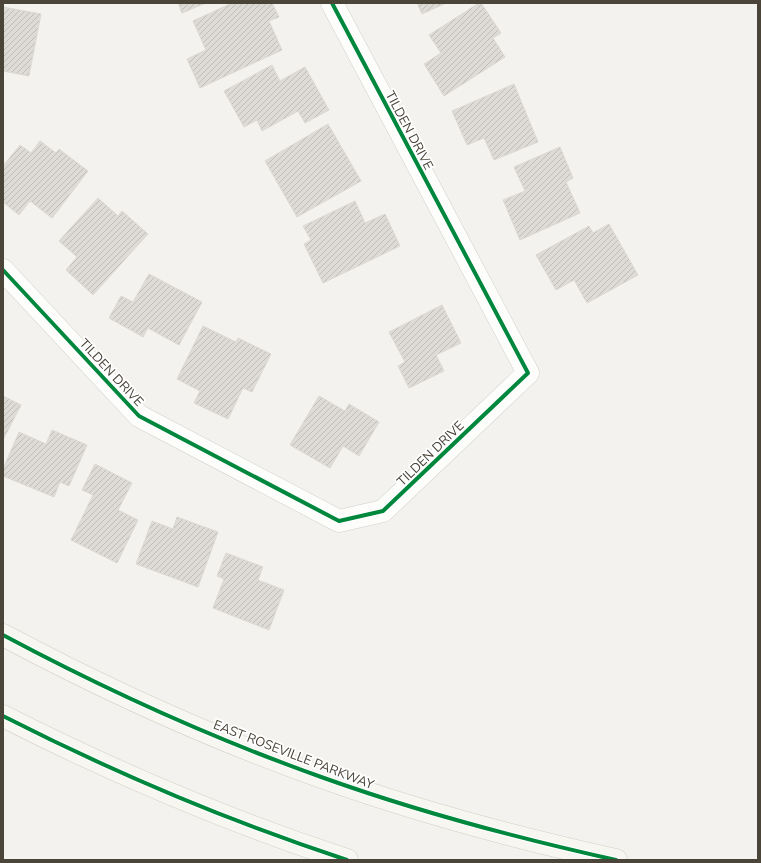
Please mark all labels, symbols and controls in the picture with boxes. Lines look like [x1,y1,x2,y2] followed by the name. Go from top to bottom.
[381,88,437,173] street label: TILDEN DRIVE
[75,335,147,410] street label: TILDEN DRIVE
[393,417,468,490] street label: TILDEN DRIVE
[211,716,377,794] street label: EAST ROSEVILLE PARKWAY

